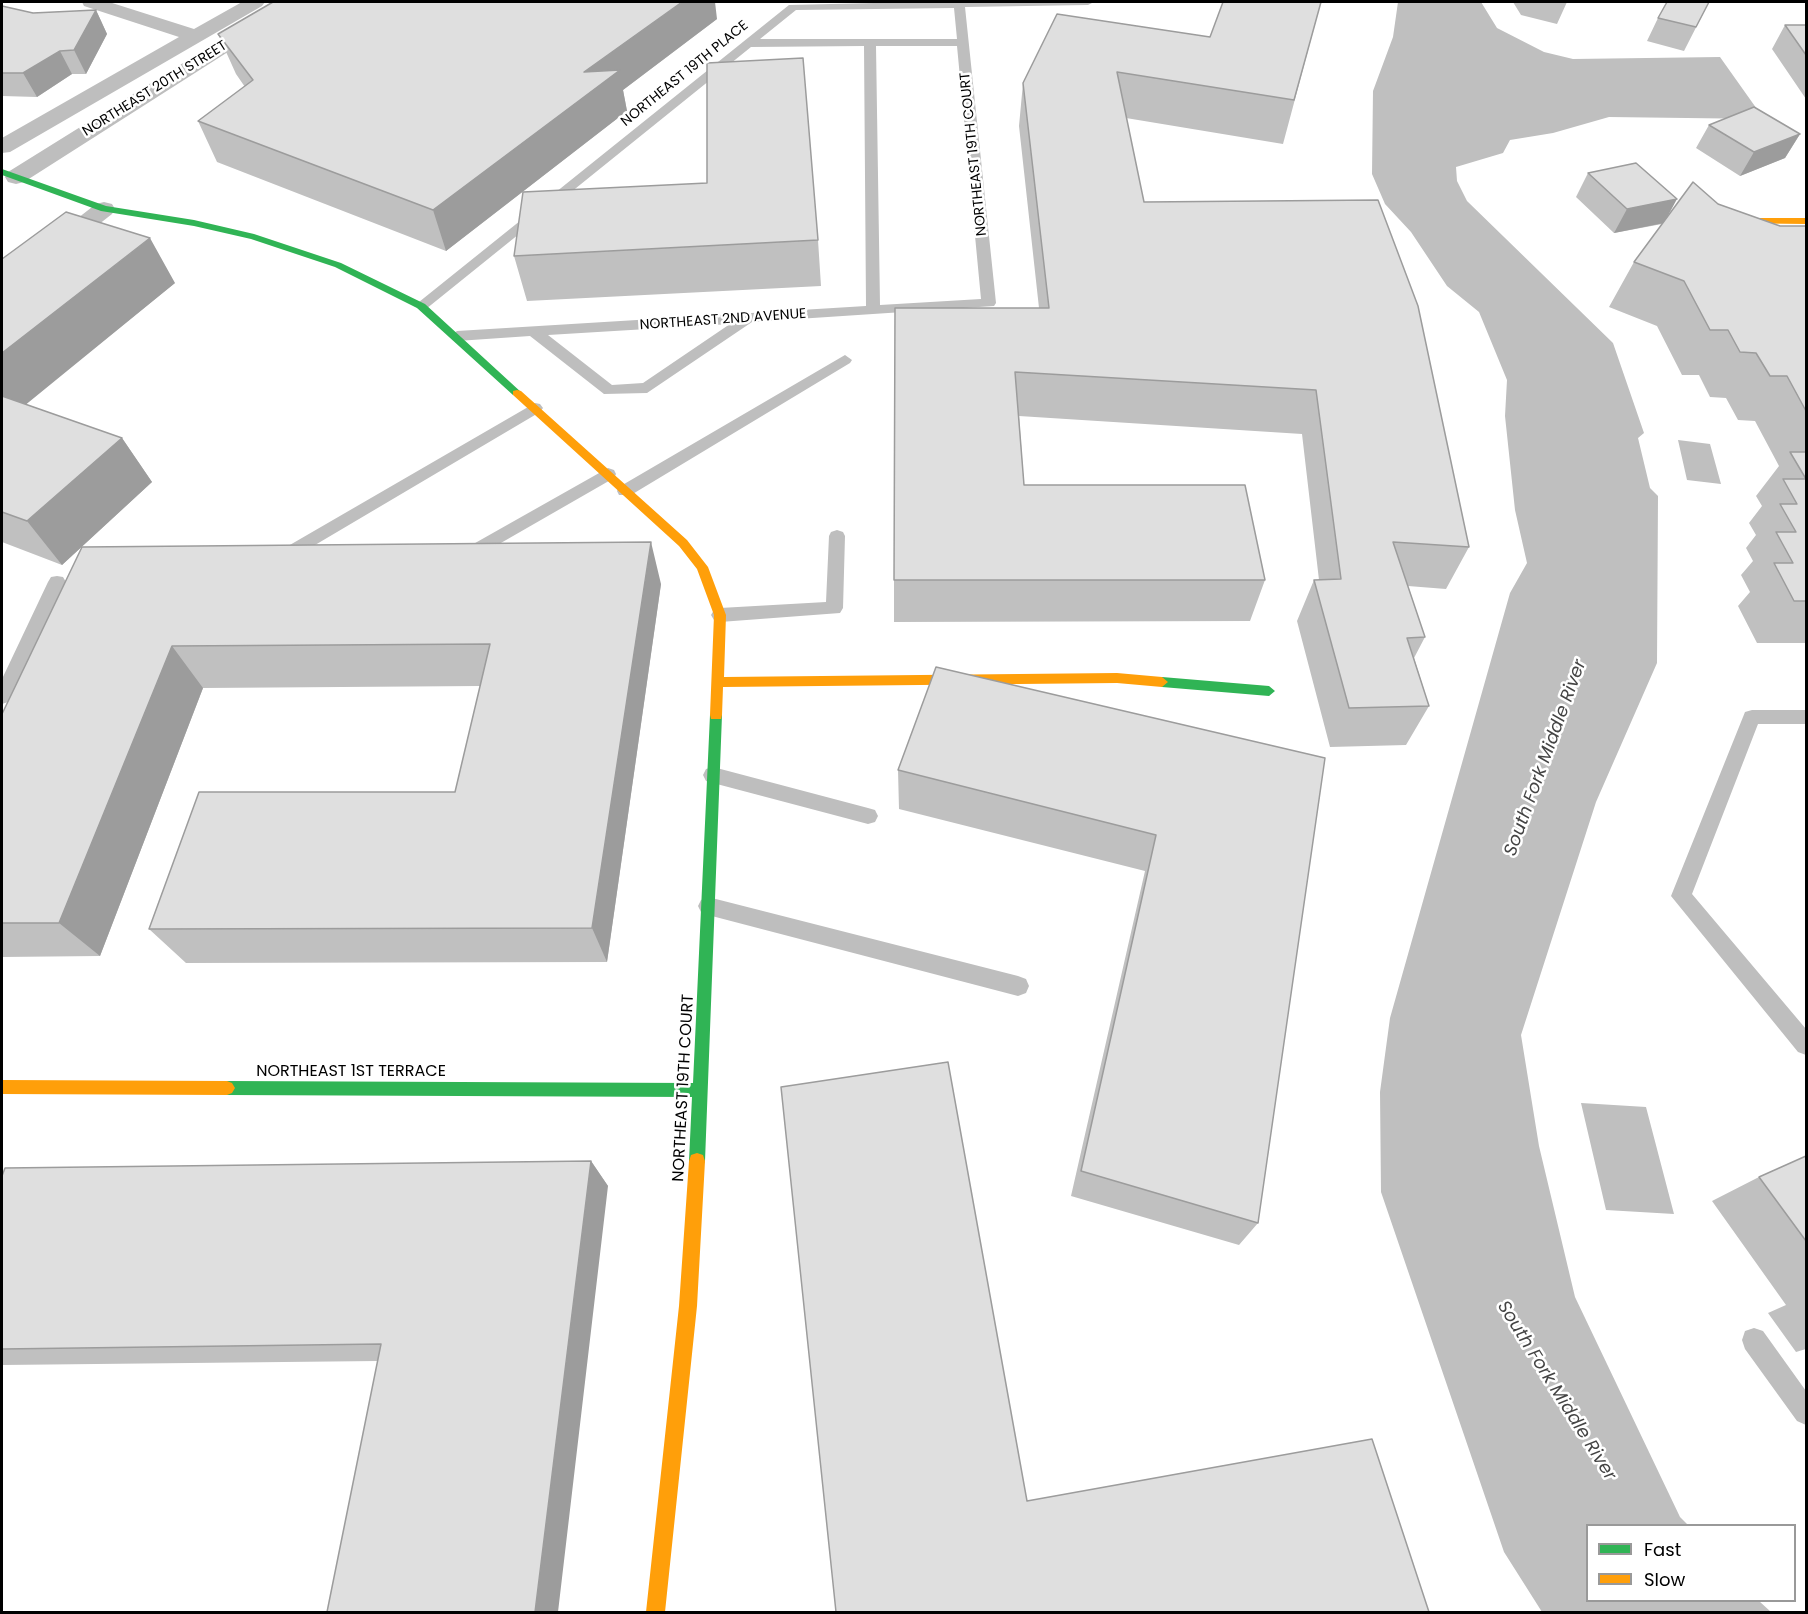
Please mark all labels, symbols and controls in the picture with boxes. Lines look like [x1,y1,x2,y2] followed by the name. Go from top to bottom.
[618,18,752,130] street label: NORTHEAST 19TH PLACE
[80,38,230,140] street label: NORTHEAST 20TH STREET
[957,71,991,237] street label: NORTHEAST 19TH COURT
[639,306,807,334] street label: NORTHEAST 2ND AVENUE
[1500,657,1592,859] water label: South Fork Middle River
[669,994,699,1182] street label: NORTHEAST 19TH COURT
[256,1062,446,1082] street label: NORTHEAST 1ST TERRACE
[1492,1297,1620,1485] water label: South Fork Middle River
[1586,1524,1796,1602] legend
[1644,1537,1681,1562] text: Fast
[1644,1567,1685,1592] text: Slow

